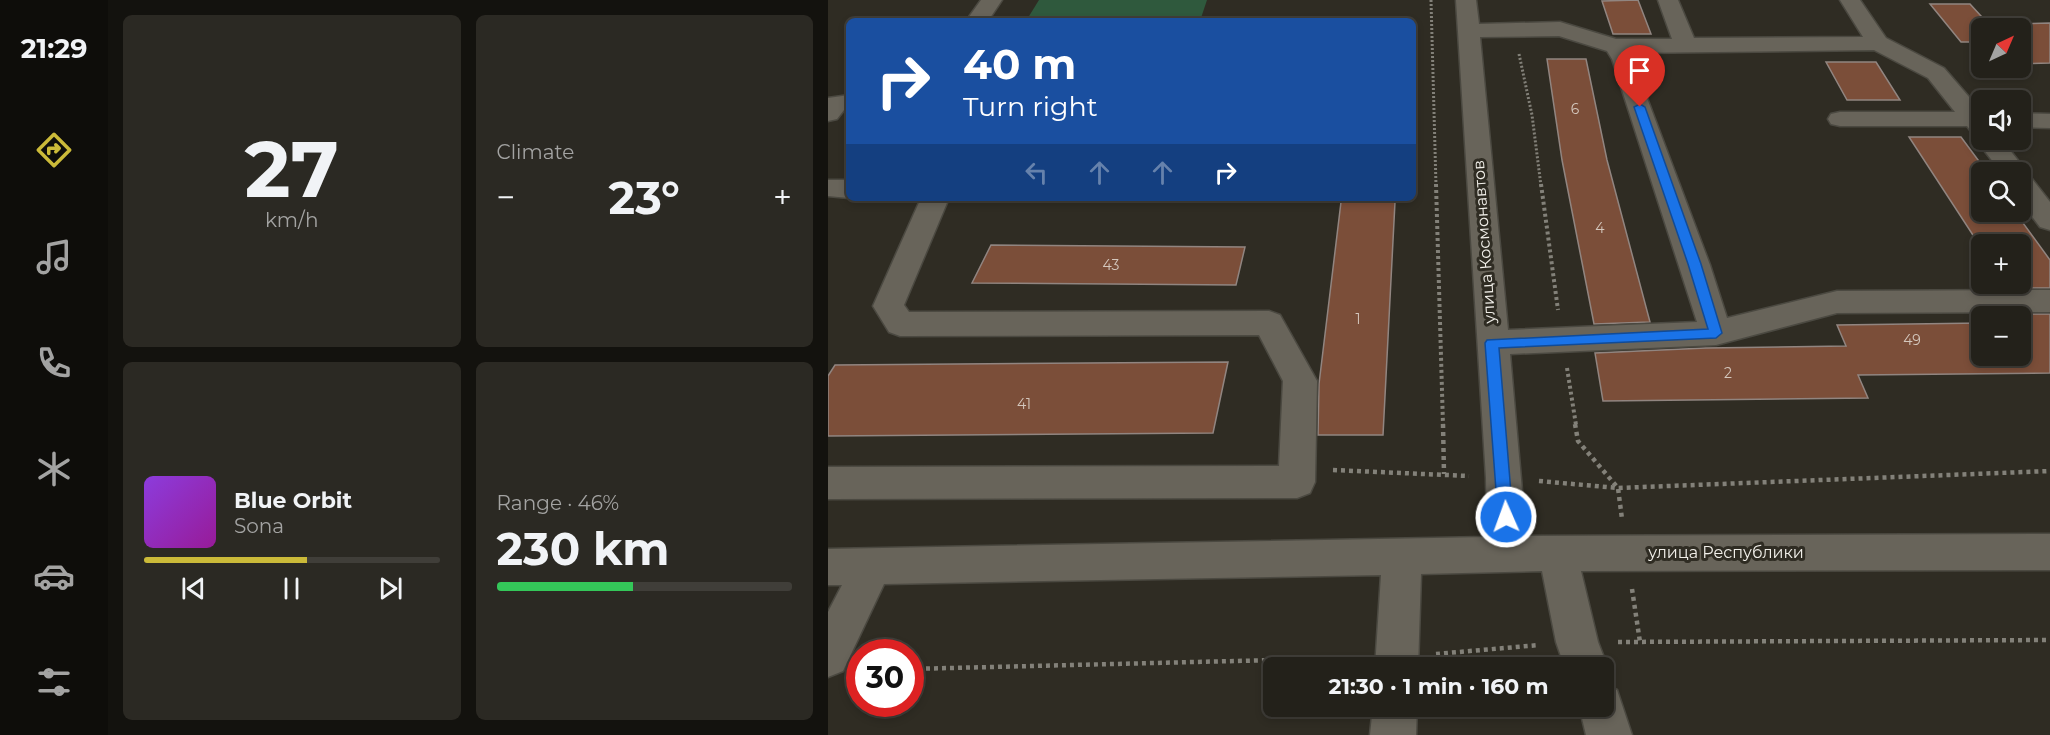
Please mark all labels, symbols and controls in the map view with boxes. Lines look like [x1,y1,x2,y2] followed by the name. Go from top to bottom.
[1971,18,2031,78] north arrow
[1971,18,2031,366] map controls
[21,32,87,65] text: 21:29
[963,38,1076,90] text: 40 m
[864,42,942,120] icon: right
[1614,45,1665,107] pin
[1623,54,1656,87] icon: arrive
[963,90,1098,123] text: Turn right
[1971,90,2031,150] button: sound
[1571,100,1580,118] house number: 6
[245,121,339,217] text: 27
[33,129,75,171] icon: directions
[497,140,574,164] text: Climate
[1020,156,1053,189] icon: left
[1083,156,1116,189] icon: ahead
[1146,156,1179,189] icon: ahead
[1209,156,1242,189] icon: right
[1469,160,1499,325] street label: улица Космонавтов
[1971,162,2031,222] button: search
[609,170,680,225] text: 23°
[497,177,515,217] text: −
[773,177,792,217] text: +
[265,208,318,232] text: km/h
[1595,219,1605,237] house number: 4
[1971,234,2031,294] button: +
[33,236,75,278] icon: music
[1103,256,1120,274] house number: 43
[1971,306,2031,366] button: −
[1355,310,1361,328] house number: 1
[1903,331,1921,349] house number: 49
[33,342,75,384] icon: phone
[1724,364,1732,382] house number: 2
[1017,395,1031,413] house number: 41
[33,448,75,490] icon: climate
[1474,485,1538,549] position arrow
[234,487,352,514] text: Blue Orbit
[497,491,619,515] text: Range · 46%
[234,514,284,538] text: Sona
[497,521,670,576] text: 230 km
[1647,543,1804,562] street label: улица Республики
[33,555,75,597] icon: car
[177,572,210,605] icon: previous
[275,572,308,605] icon: pause
[374,572,407,605] icon: next
[846,639,924,717] speed limit sign: 30
[33,661,75,703] icon: filters
[1328,673,1549,700] text: 21:30 · 1 min · 160 m

